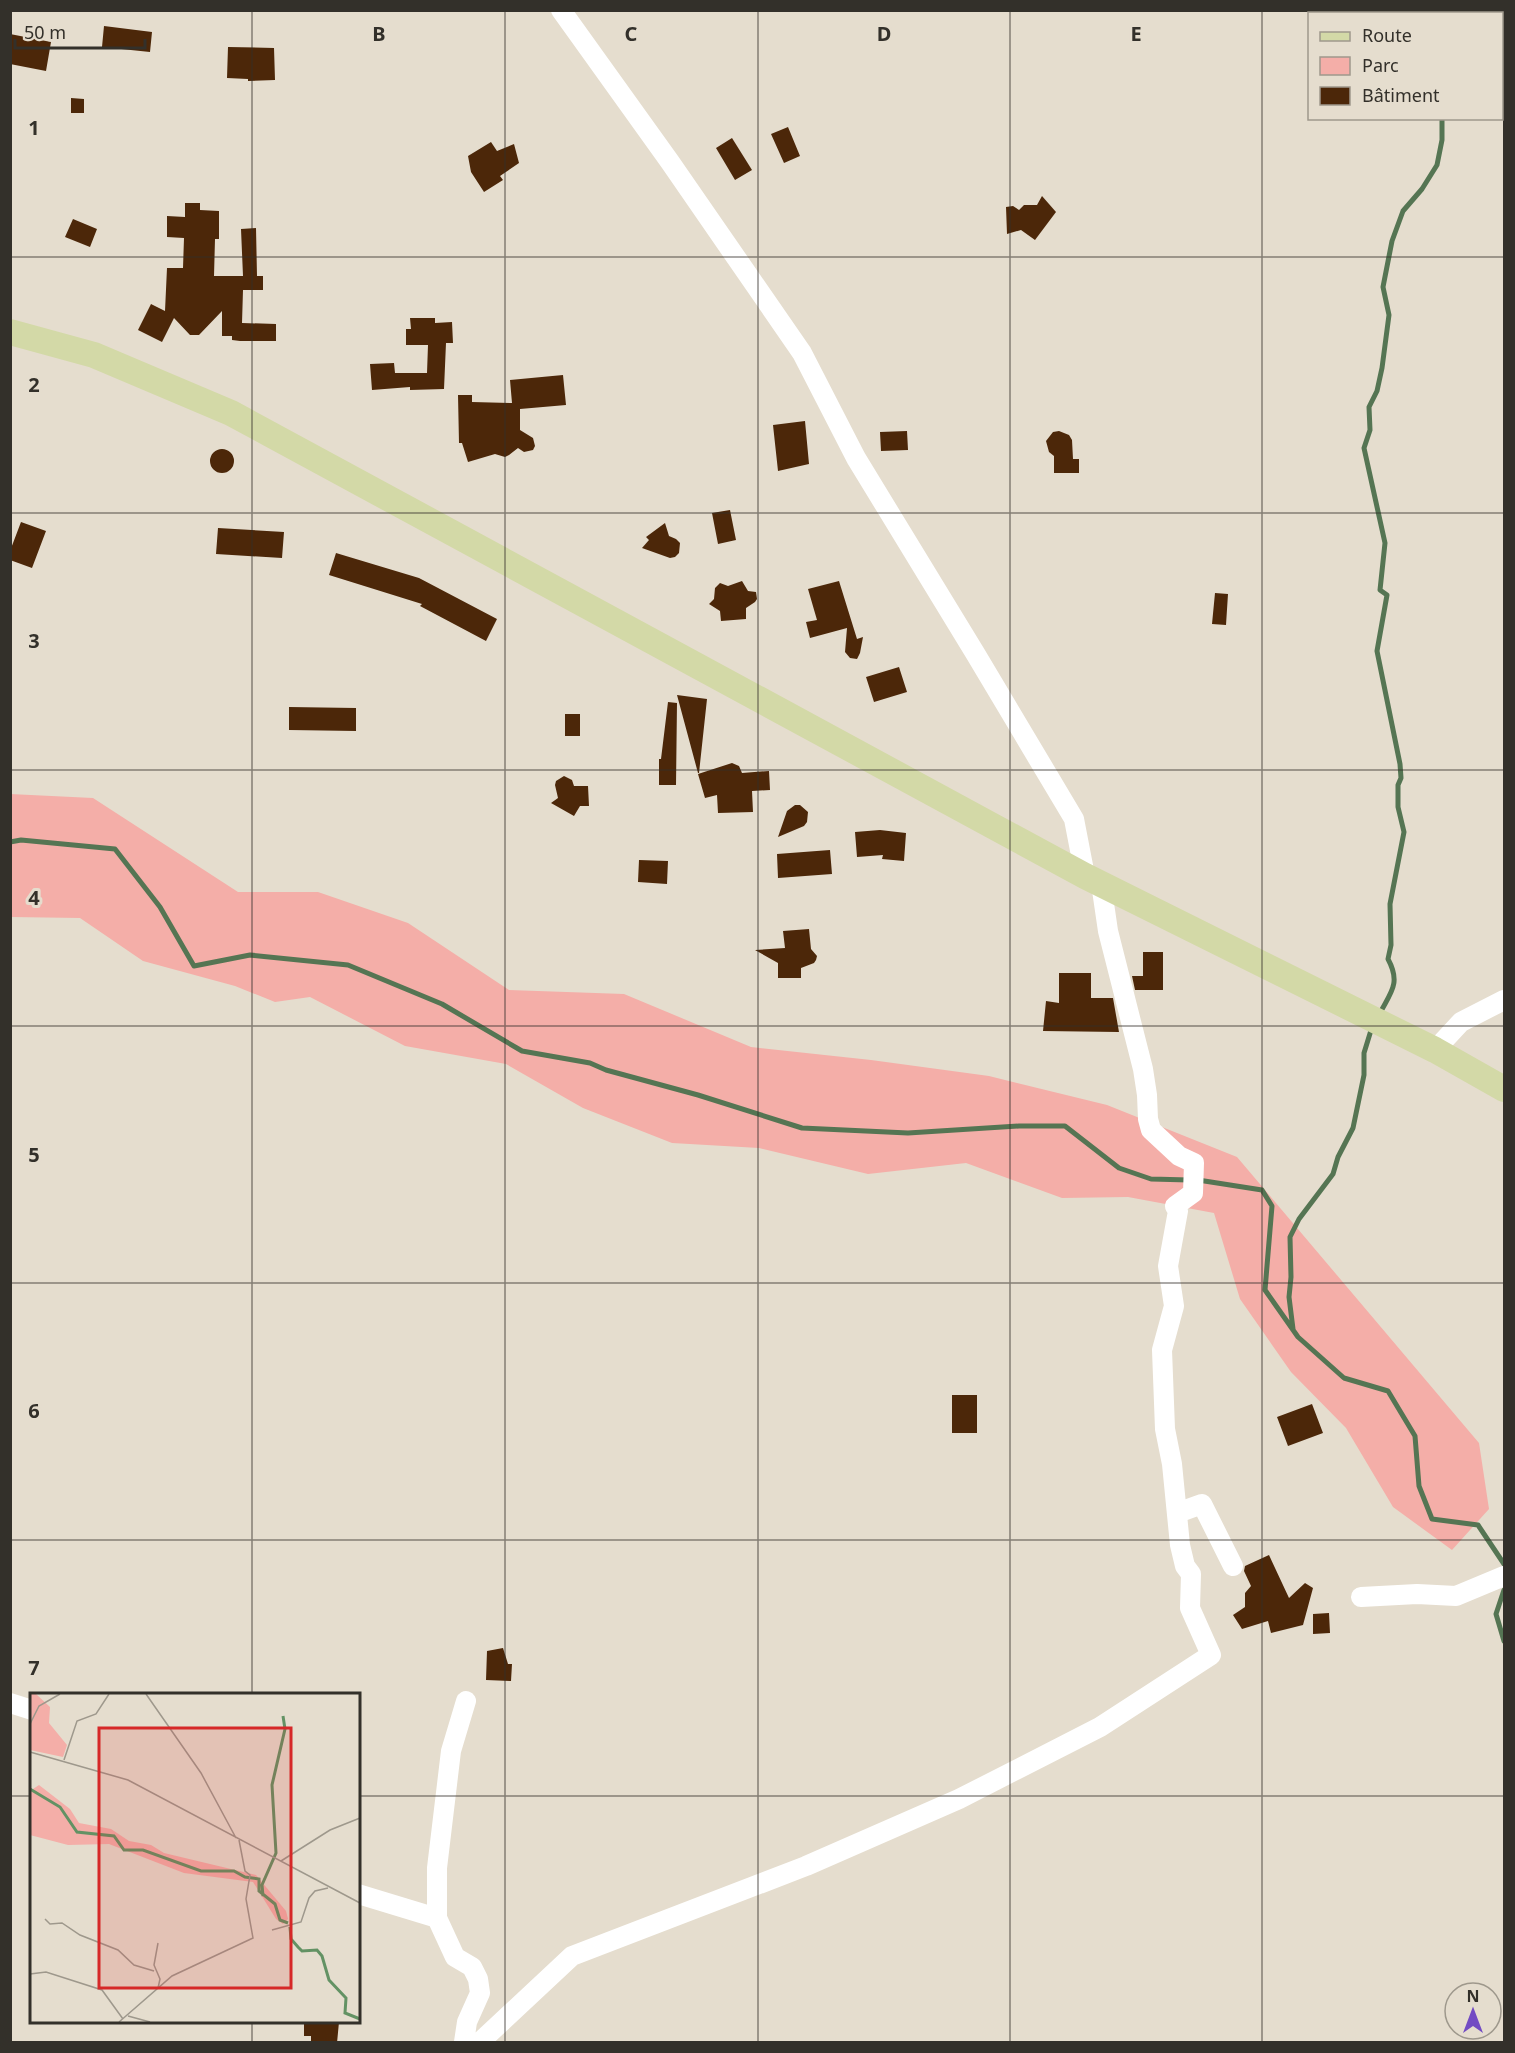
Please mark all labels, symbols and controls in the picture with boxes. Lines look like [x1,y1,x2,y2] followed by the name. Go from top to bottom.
[15,12,146,50] scale bar
[1308,12,1503,120] legend
[24,20,66,44] text: 50 m
[372,20,386,47] text: B
[625,20,638,47] text: C
[877,20,891,47] text: D
[1130,20,1142,47] text: E
[1362,23,1412,47] text: Route
[1362,53,1399,77] text: Parc
[1362,83,1440,107] text: Bâtiment
[28,114,40,141] text: 1
[28,371,40,398] text: 2
[28,627,40,654] text: 3
[28,884,40,911] text: 4
[28,1141,40,1168] text: 5
[28,1397,40,1424] text: 6
[28,1654,40,1681] text: 7
[30,1693,360,2023] inset map
[1443,1981,1503,2041] north arrow
[1466,1985,1480,2007] text: N

